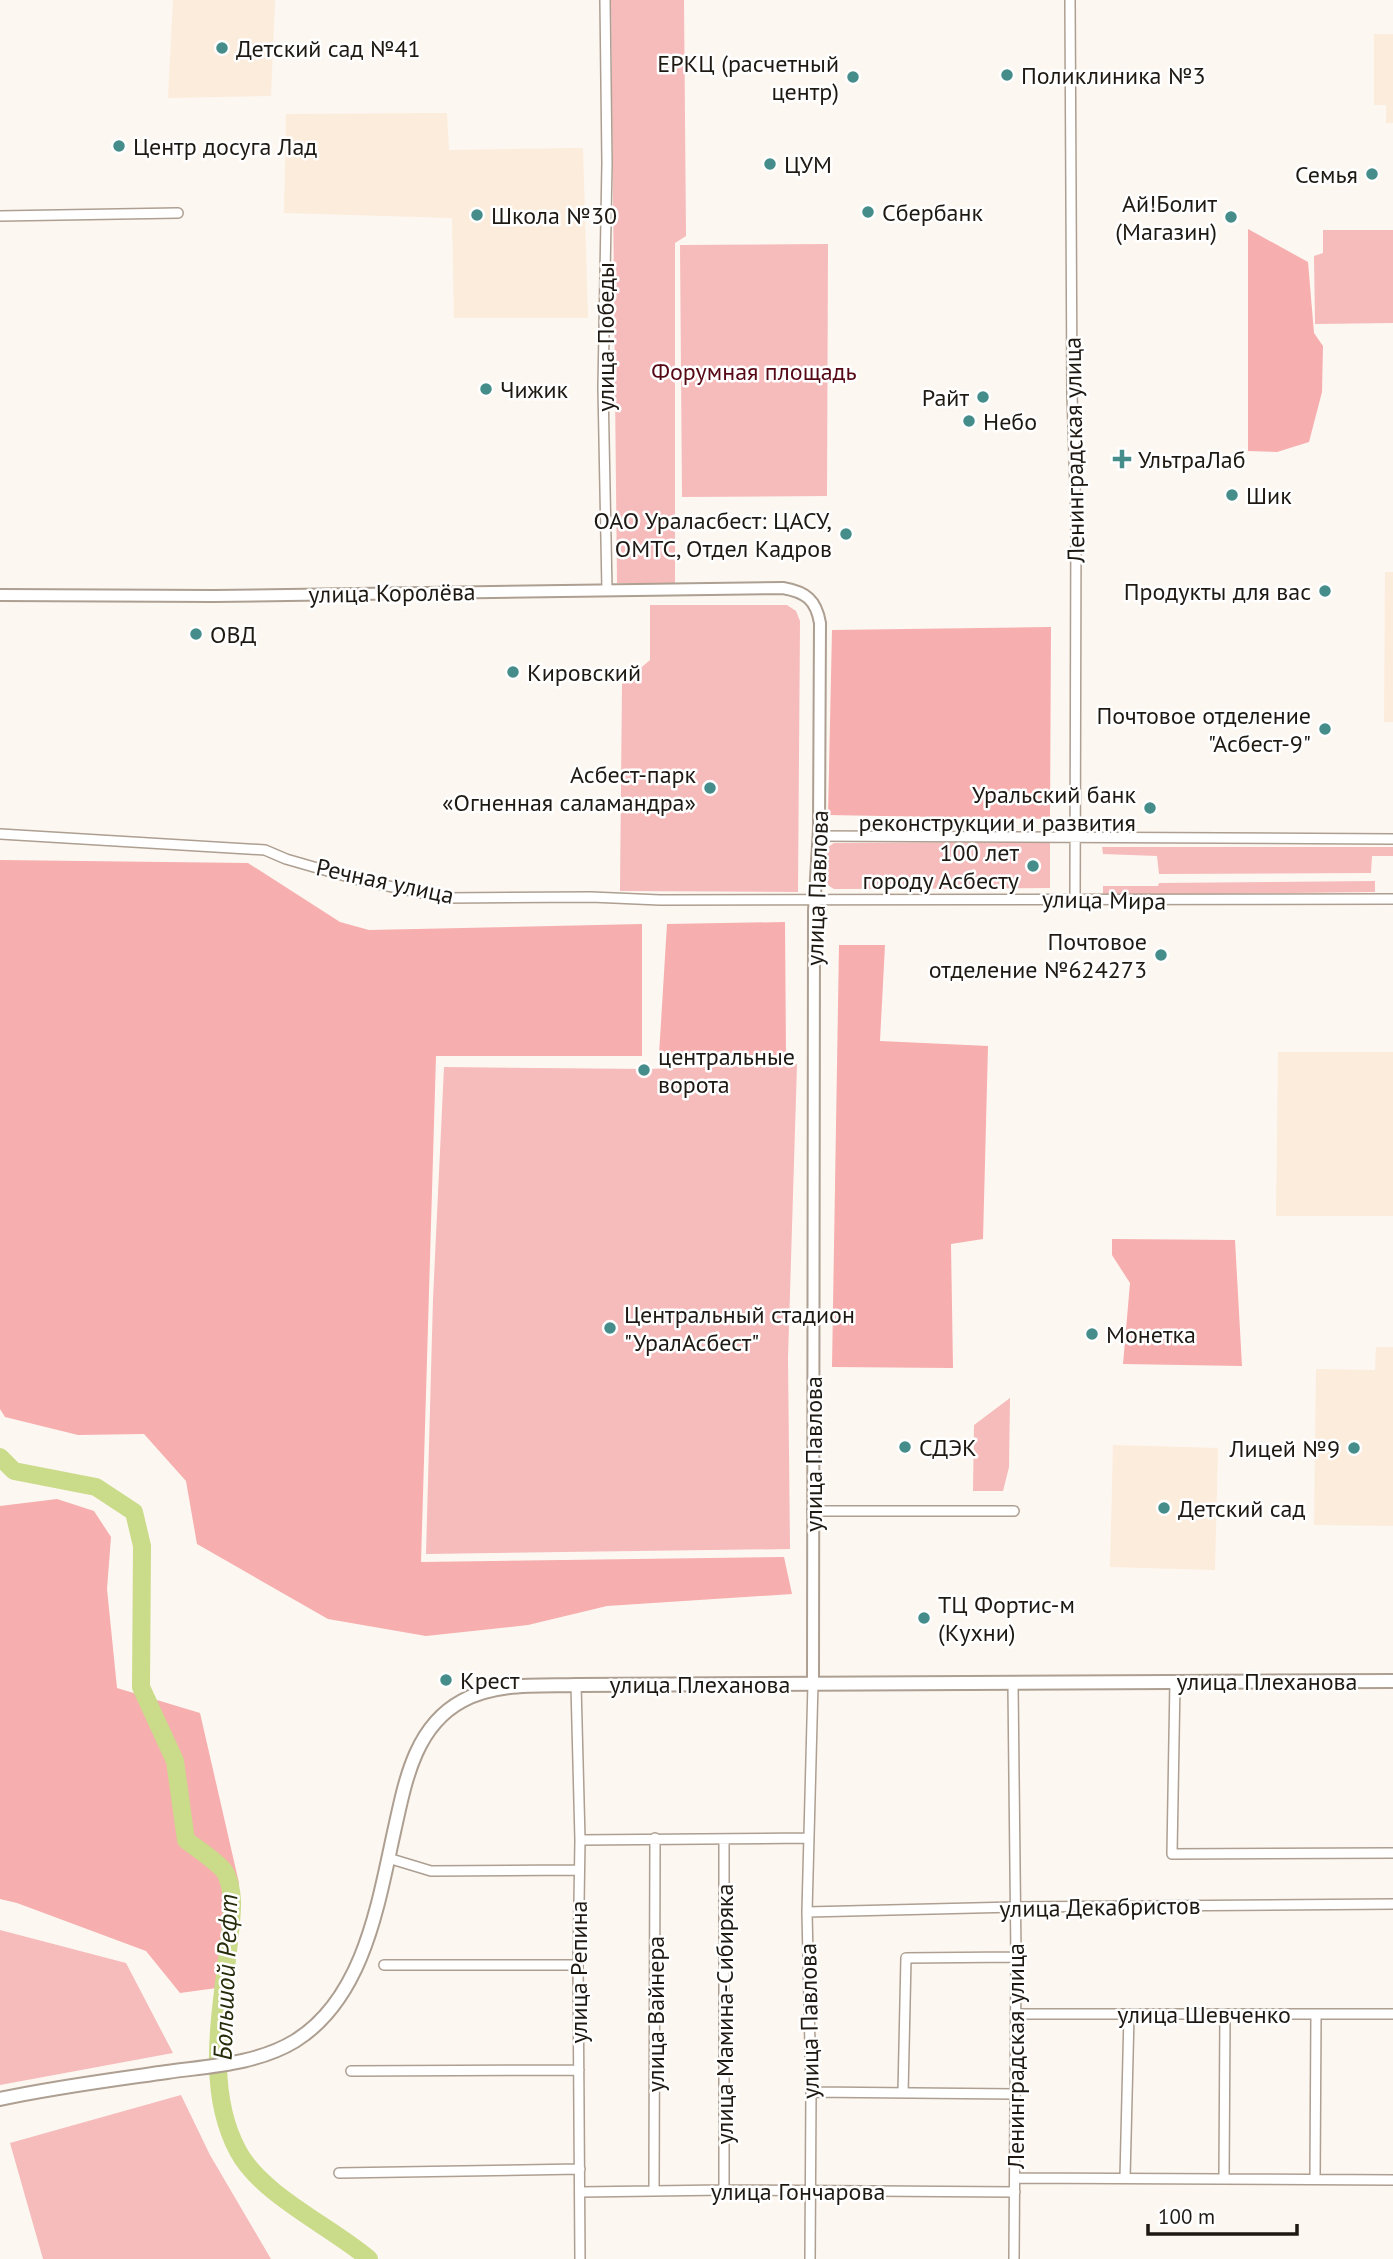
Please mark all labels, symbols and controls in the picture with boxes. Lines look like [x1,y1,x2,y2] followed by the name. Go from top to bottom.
[236,33,421,64] place label: Детский сад №41
[214,40,230,56] marker: Детский сад №41
[657,48,839,107] place label: ЕРКЦ (расчетный центр)
[1021,60,1206,91] place label: Поликлиника №3
[999,67,1015,83] marker: Поликлиника №3
[845,69,861,85] marker: ЕРКЦ (расчетный центр)
[133,131,317,162] place label: Центр досуга Лад
[111,138,127,154] marker: Центр досуга Лад
[784,149,832,180] place label: ЦУМ
[762,156,778,172] marker: ЦУМ
[1295,159,1358,190] place label: Семья
[1364,166,1380,182] marker: Семья
[1115,188,1217,247] place label: Ай!Болит (Магазин)
[882,197,983,228] place label: Сбербанк
[491,200,617,231] place label: Школа №30
[860,204,876,220] marker: Сбербанк
[469,207,485,223] marker: Школа №30
[1223,209,1239,225] marker: Ай!Болит (Магазин)
[590,262,621,412] street label: улица Победы
[1057,337,1091,564] street label: Ленинградская улица
[651,356,857,387] park label: Форумная площадь
[500,374,569,405] place label: Чижик
[478,381,494,397] marker: Чижик
[922,382,969,413] place label: Райт
[975,389,991,405] marker: Райт
[983,406,1037,437] place label: Небо
[961,413,977,429] marker: Небо
[1138,444,1246,475] place label: УльтраЛаб
[1112,449,1132,469] marker: УльтраЛаб
[1246,480,1292,511] place label: Шик
[1224,487,1240,503] marker: Шик
[593,505,832,564] place label: ОАО Ураласбест: ЦАСУ, ОМТС, Отдел Кадров
[838,526,854,542] marker: ОАО Ураласбест: ЦАСУ, ОМТС, Отдел Кадров
[308,576,476,610] street label: улица Королёва
[1124,576,1311,607] place label: Продукты для вас
[1317,583,1333,599] marker: Продукты для вас
[210,619,257,650] place label: ОВД
[188,626,204,642] marker: ОВД
[527,657,641,688] place label: Кировский
[505,664,521,680] marker: Кировский
[1096,700,1311,759] place label: Почтовое отделение "Асбест-9"
[1317,721,1333,737] marker: Почтовое отделение "Асбест-9"
[442,759,697,818] place label: Асбест-парк «Огненная саламандра»
[859,779,1137,838] place label: Уральский банк реконструкции и развития
[702,780,718,796] marker: Асбест-парк «Огненная саламандра»
[1142,800,1158,816] marker: Уральский банк реконструкции и развития
[799,810,835,966] street label: улица Павлова
[862,837,1019,896] place label: 100 лет городу Асбесту
[313,851,457,911] street label: Речная улица
[1025,858,1041,874] marker: 100 лет городу Асбесту
[1042,883,1166,917] street label: улица Мира
[929,926,1147,985] place label: Почтовое отделение №624273
[1153,947,1169,963] marker: Почтовое отделение №624273
[658,1041,795,1100] place label: центральные ворота
[636,1062,652,1078] marker: центральные ворота
[624,1299,855,1358] place label: Центральный стадион "УралАсбест"
[1106,1319,1196,1350] place label: Монетка
[602,1320,618,1336] marker: Центральный стадион "УралАсбест"
[1084,1326,1100,1342] marker: Монетка
[798,1376,829,1532] street label: улица Павлова
[919,1432,977,1463] place label: СДЭК
[1228,1433,1340,1464] place label: Лицей №9
[897,1439,913,1455] marker: СДЭК
[1346,1440,1362,1456] marker: Лицей №9
[1178,1493,1306,1524] place label: Детский сад
[1156,1500,1172,1516] marker: Детский сад
[938,1589,1075,1648] place label: ТЦ Фортис-м (Кухни)
[916,1610,932,1626] marker: ТЦ Фортис-м (Кухни)
[460,1665,520,1696] place label: Крест
[1176,1666,1358,1697] street label: улица Плеханова
[609,1669,791,1700] street label: улица Плеханова
[438,1672,454,1688] marker: Крест
[709,1884,740,2145] street label: улица Мамина-Сибиряка
[999,1890,1201,1924] street label: улица Декабристов
[206,1893,244,2061] water label: Большой Рефт
[563,1900,594,2044] street label: улица Репина
[640,1936,671,2092] street label: улица Вайнера
[792,1943,826,2099] street label: улица Павлова
[1000,1943,1031,2170] street label: Ленинградская улица
[1117,1999,1291,2030] street label: улица Шевченко
[711,2176,885,2207] street label: улица Гончарова
[1148,2192,1297,2236] scale bar
[1158,2203,1215,2230] text: 100 m

